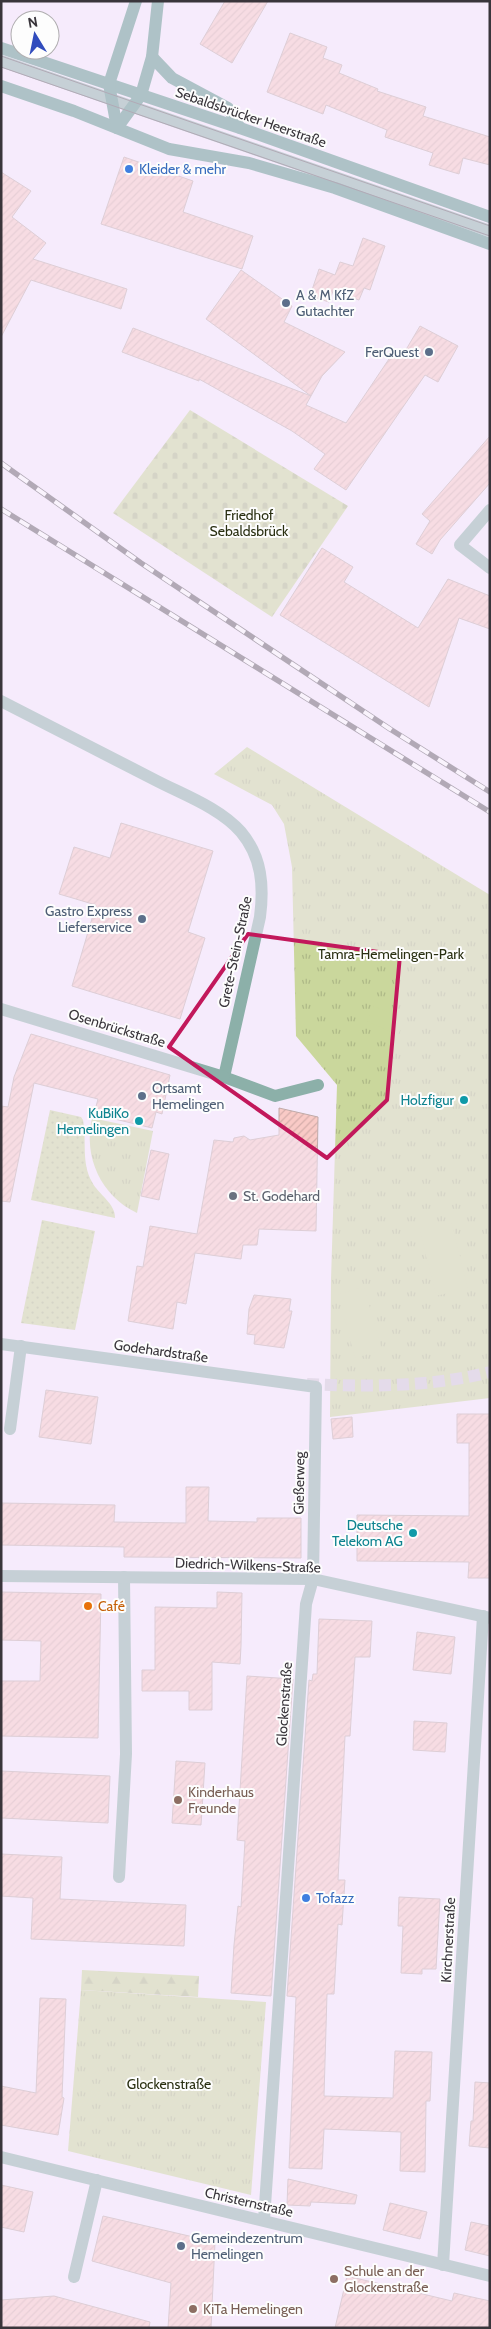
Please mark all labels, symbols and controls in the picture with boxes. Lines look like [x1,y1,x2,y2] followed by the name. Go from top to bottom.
[10,10,60,60] north arrow
[26,12,39,32] text: N
[173,83,329,151] street label: Sebaldsbrücker Heerstraße
[139,160,227,178] place label: Kleider & mehr
[123,163,135,175] marker: Kleider & mehr
[296,286,355,320] place label: A & M KfZ Gutachter
[280,297,292,309] marker: A & M KfZ Gutachter
[365,343,419,361] place label: FerQuest
[423,346,435,358] marker: FerQuest
[210,506,289,540] park label: Friedhof Sebaldsbrück
[214,895,256,1009] street label: Grete-Stein-Straße
[45,902,132,936] place label: Gastro Express Lieferservice
[136,913,148,925] marker: Gastro Express Lieferservice
[318,945,465,963] park label: Tamra-Hemelingen-Park
[66,1005,168,1051] street label: Osenbrückstraße
[152,1079,225,1113] place label: Ortsamt Hemelingen
[136,1090,148,1102] marker: Ortsamt Hemelingen
[400,1091,455,1109] place label: Holzfigur
[458,1094,470,1106] marker: Holzfigur
[57,1104,129,1138] place label: KuBiKo Hemelingen
[133,1115,145,1127] marker: KuBiKo Hemelingen
[243,1187,320,1205] place label: St. Godehard
[227,1190,239,1202] marker: St. Godehard
[113,1335,209,1367] street label: Godehardstraße
[289,1450,309,1515] street label: Gießerweg
[332,1516,403,1550] place label: Deutsche Telekom AG
[407,1527,419,1539] marker: Deutsche Telekom AG
[175,1553,321,1577] street label: Diedrich-Wilkens-Straße
[98,1597,125,1615] place label: Café
[82,1600,94,1612] marker: Café
[272,1661,296,1747] street label: Glockenstraße
[188,1783,254,1817] place label: Kinderhaus Freunde
[172,1794,184,1806] marker: Kinderhaus Freunde
[316,1889,355,1907] place label: Tofazz
[300,1892,312,1904] marker: Tofazz
[437,1897,459,1983] street label: Kirchnerstraße
[127,2075,211,2093] park label: Glockenstraße
[203,2183,295,2221] street label: Christernstraße
[191,2229,303,2263] place label: Gemeindezentrum Hemelingen
[175,2240,187,2252] marker: Gemeindezentrum Hemelingen
[344,2262,428,2296] place label: Schule an der Glockenstraße
[328,2273,340,2285] marker: Schule an der Glockenstraße
[203,2300,303,2318] place label: KiTa Hemelingen
[187,2303,199,2315] marker: KiTa Hemelingen

